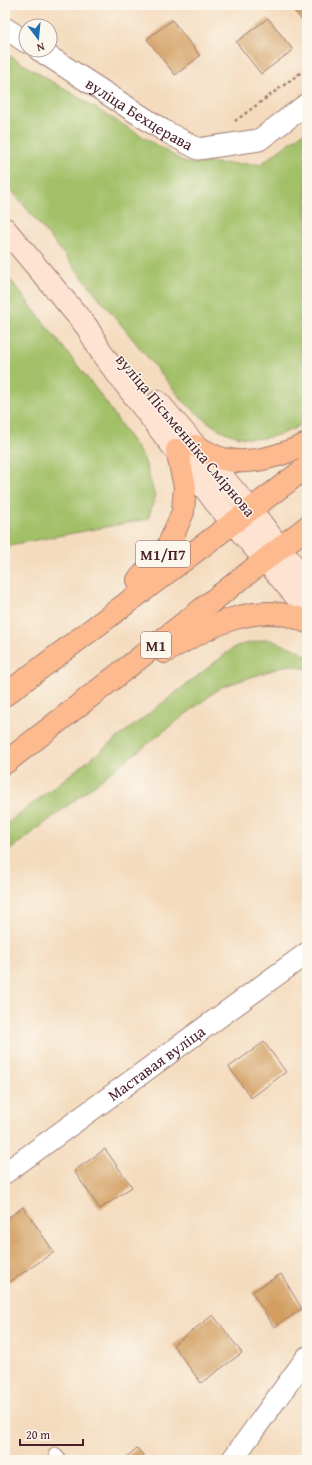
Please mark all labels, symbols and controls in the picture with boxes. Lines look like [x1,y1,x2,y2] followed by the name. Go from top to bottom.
[18,18,58,58] north arrow
[34,39,46,56] text: N
[81,71,198,156] street label: вуліца Бехцерава
[110,348,262,522] street label: вуліца Пісьменніка Смірнова
[136,541,190,567] road number: М1/П7
[141,632,171,658] road number: М1
[102,1019,210,1107] street label: Маставая вуліца
[20,1421,83,1447] scale bar
[26,1426,50,1443] text: 20 m

